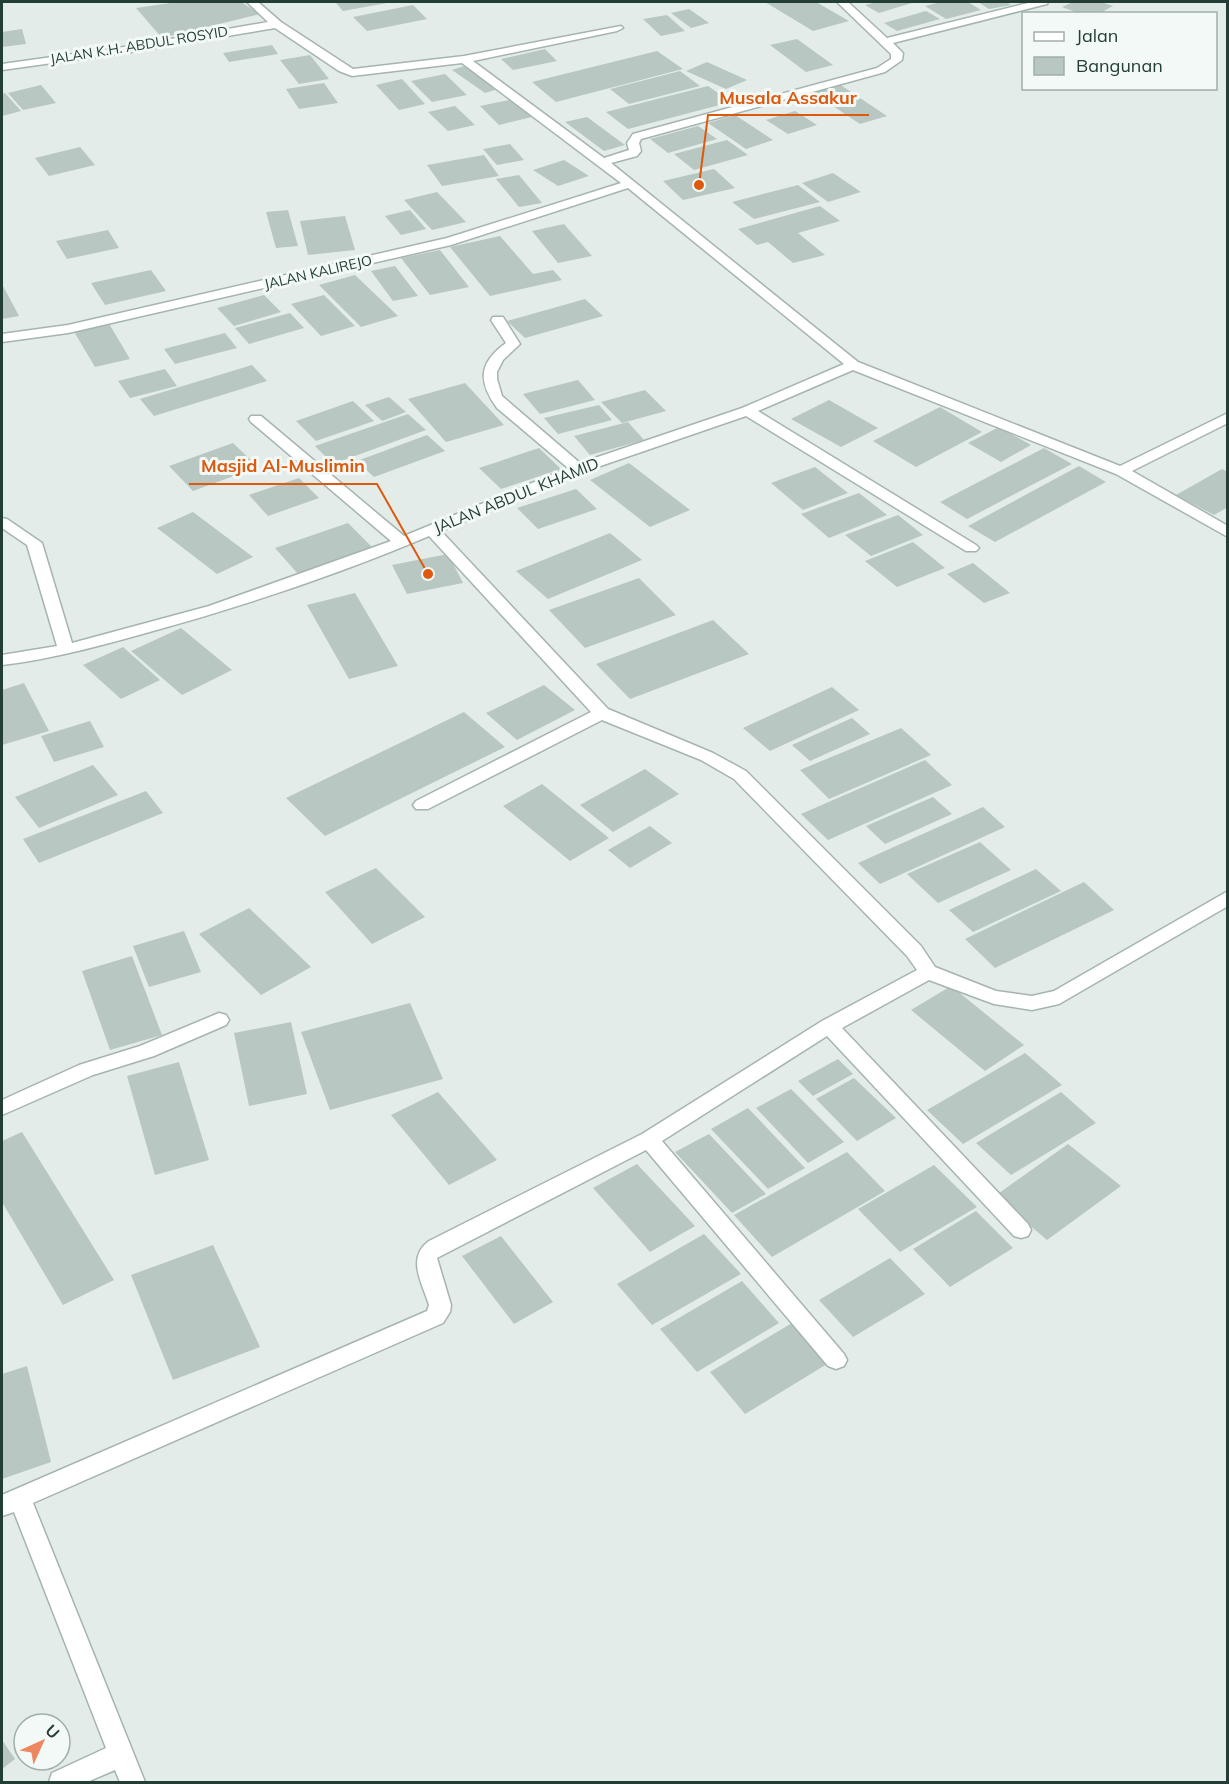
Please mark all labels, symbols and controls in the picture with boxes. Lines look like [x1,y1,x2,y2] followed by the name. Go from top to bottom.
[1022,12,1217,90] legend
[49,22,229,68] street label: JALAN K.H. ABDUL ROSYID
[1076,24,1118,47] text: Jalan
[1076,54,1163,77] text: Bangunan
[708,79,869,115] callout: Musala Assakur
[719,86,858,109] text: Musala Assakur
[262,251,374,293] street label: JALAN KALIREJO
[189,448,377,484] callout: Masjid Al-Muslimin
[430,453,602,537] street label: JALAN ABDUL KHAMID
[201,454,365,477] text: Masjid Al-Muslimin
[12,1712,72,1772] north arrow
[41,1720,64,1743] text: U

